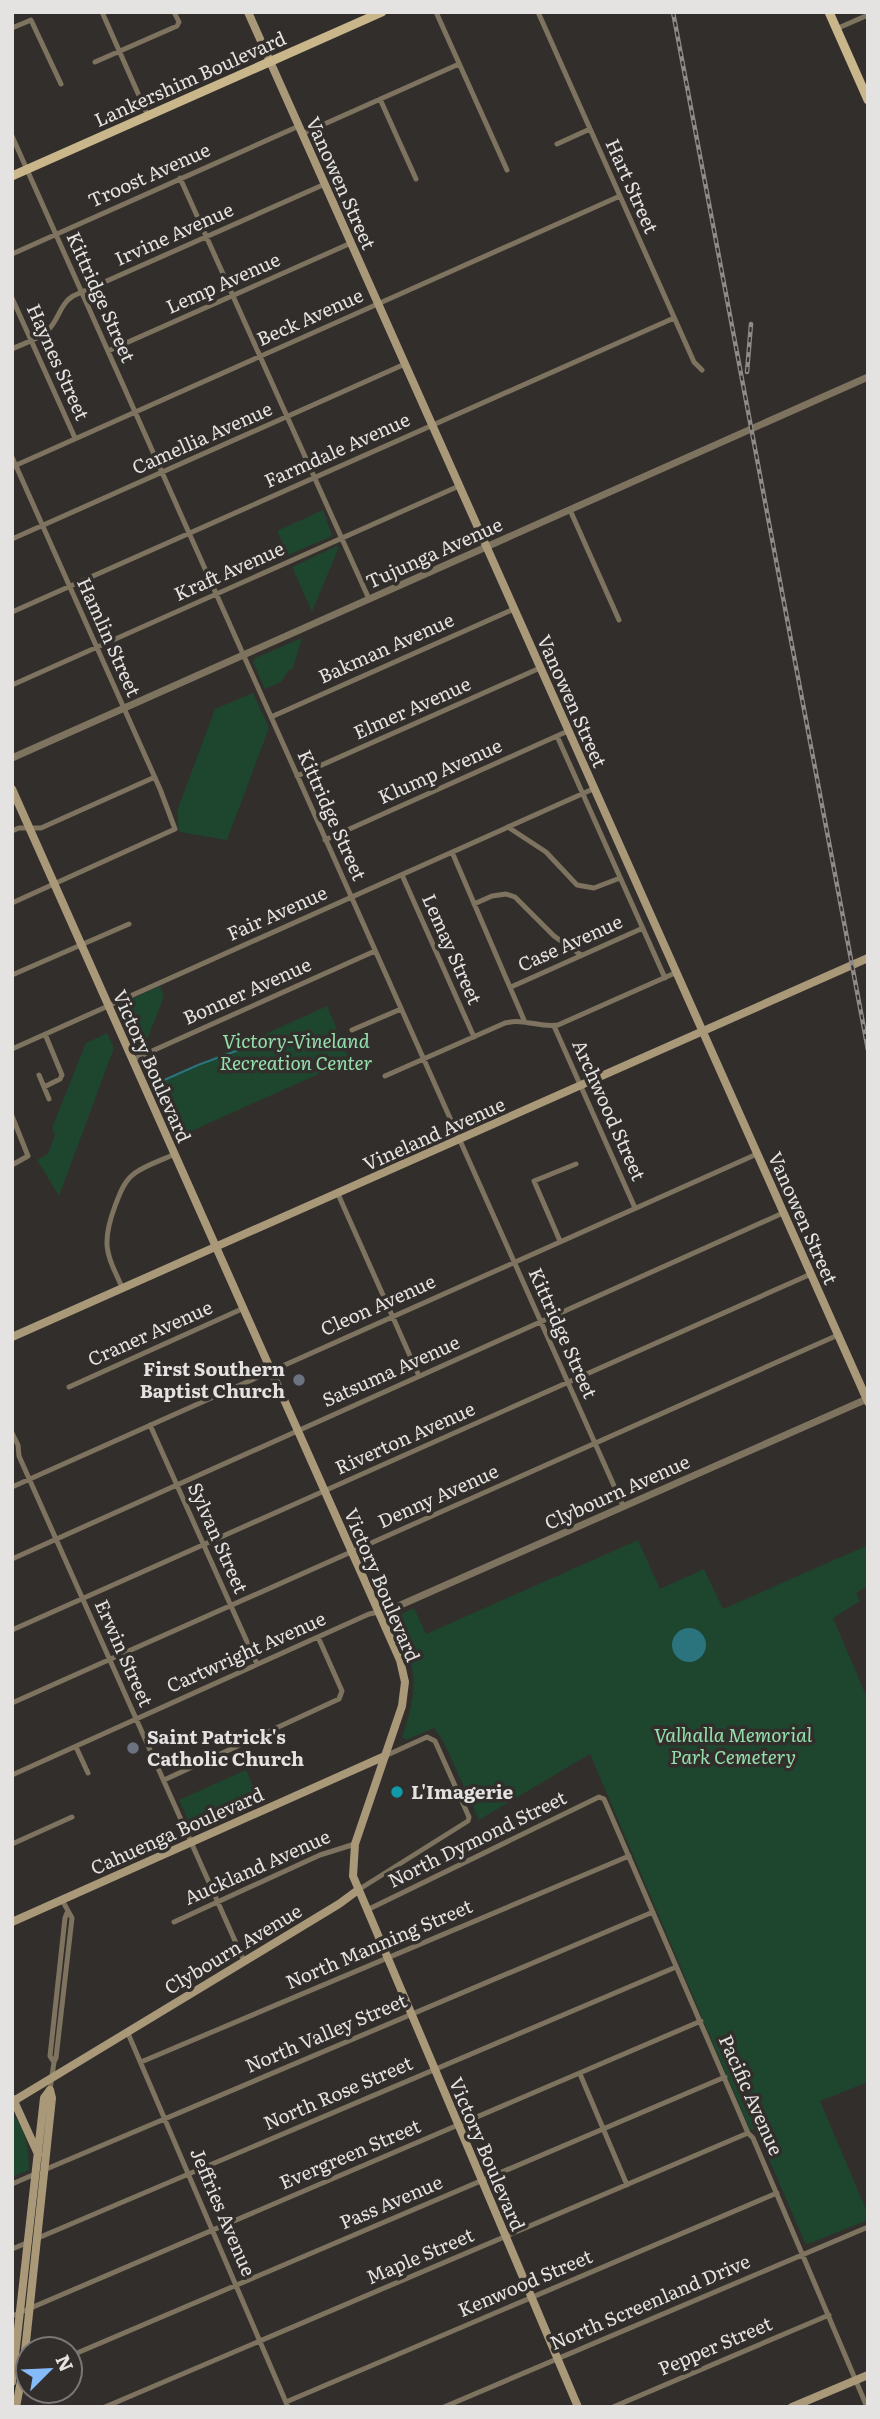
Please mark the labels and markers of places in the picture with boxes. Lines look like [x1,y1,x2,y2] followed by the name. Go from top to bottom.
[140,1354,285,1404] place label: First Southern Baptist Church
[291,1372,307,1388] marker: First Southern Baptist Church
[147,1722,304,1772] place label: Saint Patrick's Catholic Church
[125,1740,141,1756] marker: Saint Patrick's Catholic Church
[411,1777,514,1805] place label: L'Imagerie
[389,1784,405,1800] marker: L'Imagerie

